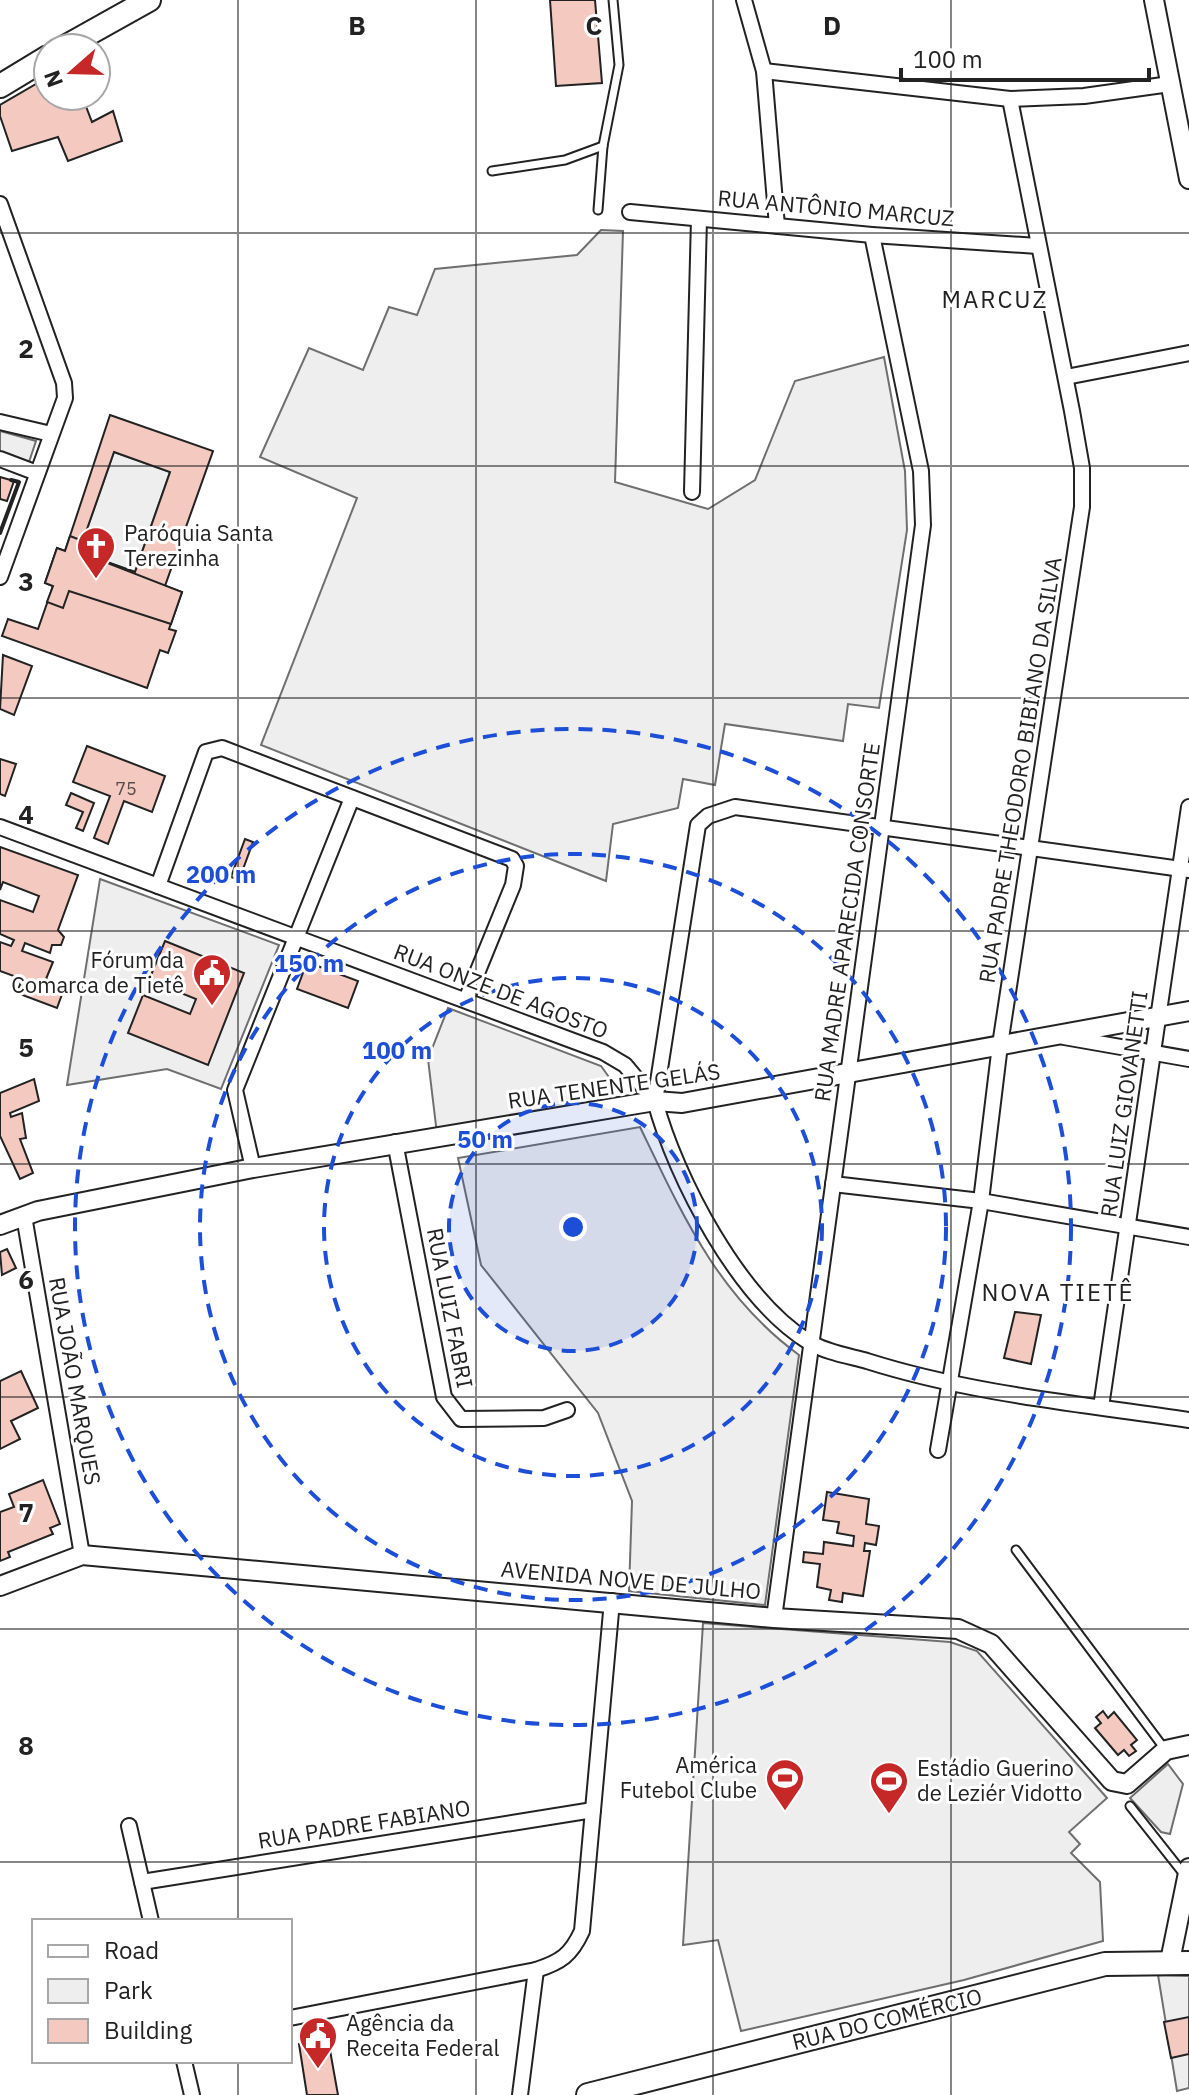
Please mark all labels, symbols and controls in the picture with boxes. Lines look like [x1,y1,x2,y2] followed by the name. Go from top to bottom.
[348,8,366,42] text: B
[586,8,603,42] text: C
[823,8,841,42] text: D
[32,32,112,112] north arrow
[901,32,1149,82] scale bar
[913,43,983,75] text: 100 m
[36,67,69,91] text: N
[717,183,956,232] street label: RUA ANTÔNIO MARCUZ
[941,283,1049,315] district label: MARCUZ
[18,331,34,365] text: 2
[124,518,274,572] place label: Paróquia Santa Terezinha
[75,525,117,580] church icon: Paróquia Santa Terezinha
[971,555,1068,985] street label: RUA PADRE THEODORO BIBIANO DA SILVA
[18,564,34,598] text: 3
[807,741,886,1103] street label: RUA MADRE APARECIDA CONSORTE
[115,777,137,800] house number: 75
[18,797,34,831] text: 4
[186,858,256,890] text: 200 m
[390,936,612,1045] street label: RUA ONZE DE AGOSTO
[11,945,184,999] place label: Fórum da Comarca de Tietê
[274,947,344,979] text: 150 m
[191,952,233,1007] public building icon: Fórum da Comarca de Tietê
[1093,989,1154,1219] street label: RUA LUIZ GIOVANETTI
[18,1030,34,1064] text: 5
[362,1034,432,1066] text: 100 m
[506,1056,722,1115] street label: RUA TENENTE GELÁS
[457,1123,513,1155] text: 50 m
[559,1213,587,1241] centre of rings
[421,1225,480,1390] street label: RUA LUIZ FABRI
[18,1262,34,1296] text: 6
[43,1275,108,1487] street label: RUA JOÃO MARQUES
[981,1276,1135,1308] district label: NOVA TIETÊ
[18,1495,34,1529] text: 7
[500,1554,762,1605] street label: AVENIDA NOVE DE JULHO
[18,1728,34,1762] text: 8
[620,1750,757,1804] place label: América Futebol Clube
[917,1753,1082,1807] place label: Estádio Guerino de Leziér Vidotto
[764,1757,806,1812] sports icon: América Futebol Clube
[868,1760,910,1815] sports icon: Estádio Guerino de Leziér Vidotto
[256,1792,472,1855] street label: RUA PADRE FABIANO
[32,1919,292,2063] legend
[104,1934,159,1966] text: Road
[104,1974,153,2006] text: Park
[789,1981,985,2056] street label: RUA DO COMÉRCIO
[346,2008,499,2062] place label: Agência da Receita Federal
[104,2014,192,2046] text: Building
[297,2015,339,2070] public building icon: Agência da Receita Federal

